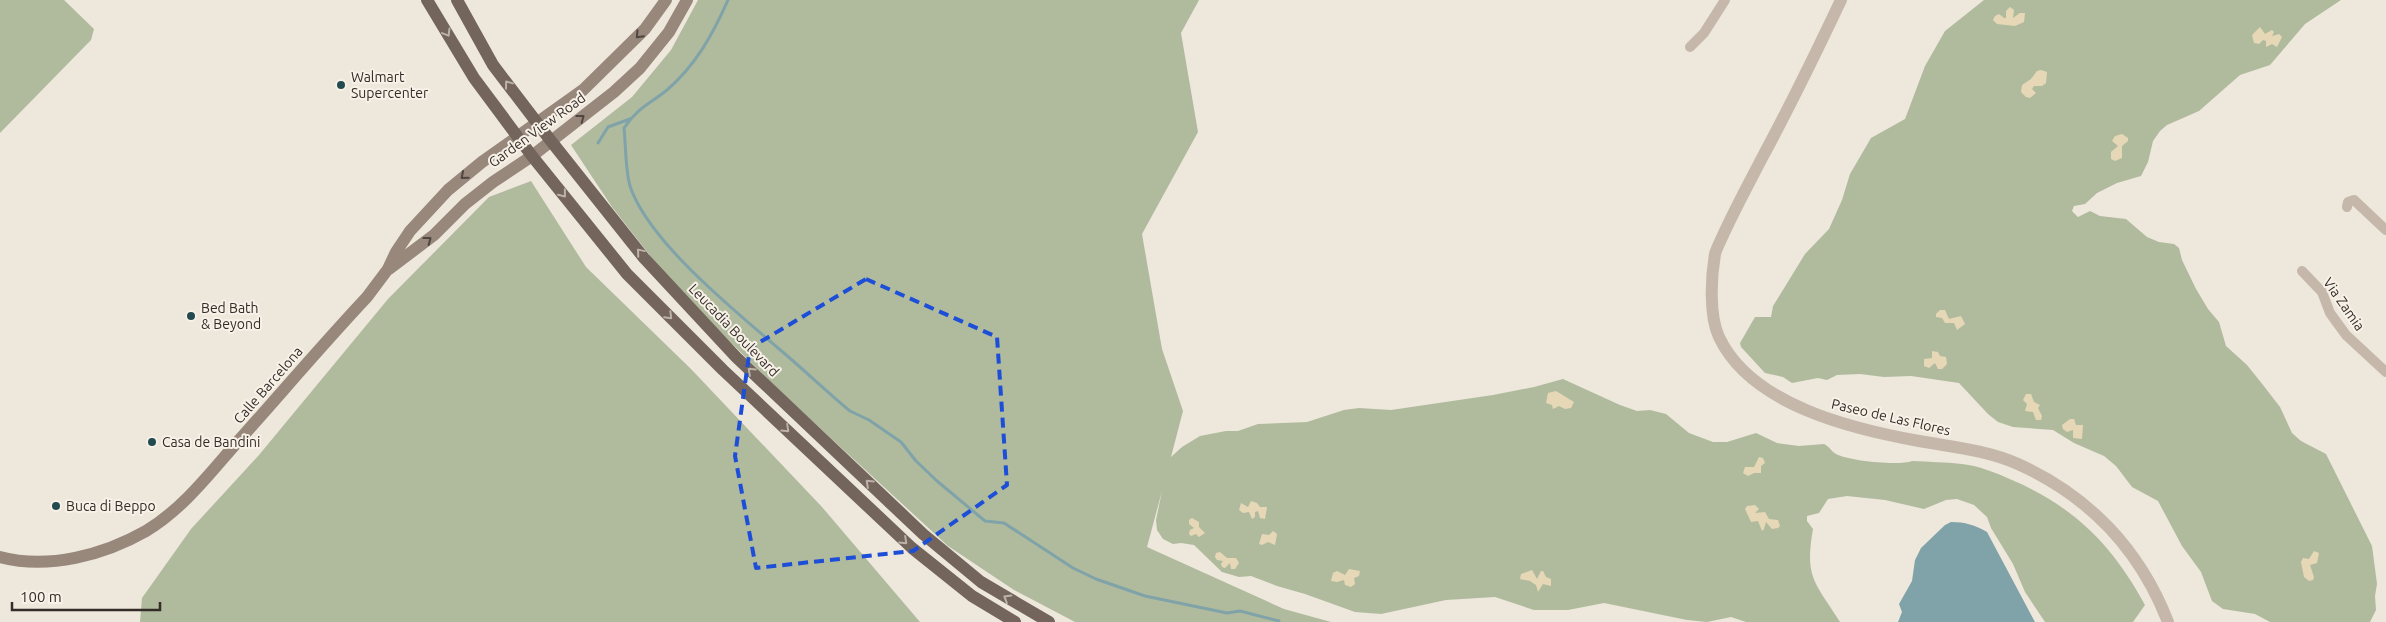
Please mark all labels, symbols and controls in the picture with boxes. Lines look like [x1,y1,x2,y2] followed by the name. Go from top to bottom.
[440,28,450,37] one-way arrow
[636,30,645,39] one-way arrow
[351,69,429,101] place label: Walmart Supercenter
[335,79,347,91] marker: Walmart Supercenter
[505,81,513,90] one-way arrow
[485,90,589,170] street label: Garden View Road
[575,115,584,123] one-way arrow
[461,171,470,179] one-way arrow
[557,188,565,197] one-way arrow
[422,237,432,246] one-way arrow
[637,249,646,258] one-way arrow
[2320,274,2368,334] street label: Via Zamia
[686,280,782,380] street label: Leucadia Boulevard
[201,300,261,332] place label: Bed Bath & Beyond
[185,310,197,322] marker: Bed Bath & Beyond
[664,311,673,320] one-way arrow
[230,343,306,427] street label: Calle Barcelona
[748,368,757,377] one-way arrow
[1830,396,1952,438] street label: Paseo de Las Flores
[780,423,789,432] one-way arrow
[162,434,260,450] place label: Casa de Bandini
[146,436,158,448] marker: Casa de Bandini
[866,480,875,489] one-way arrow
[66,498,156,514] place label: Buca di Beppo
[50,500,62,512] marker: Buca di Beppo
[899,535,908,544] one-way arrow
[12,580,160,612] scale bar
[20,588,62,605] text: 100 m
[1003,594,1012,604] one-way arrow

